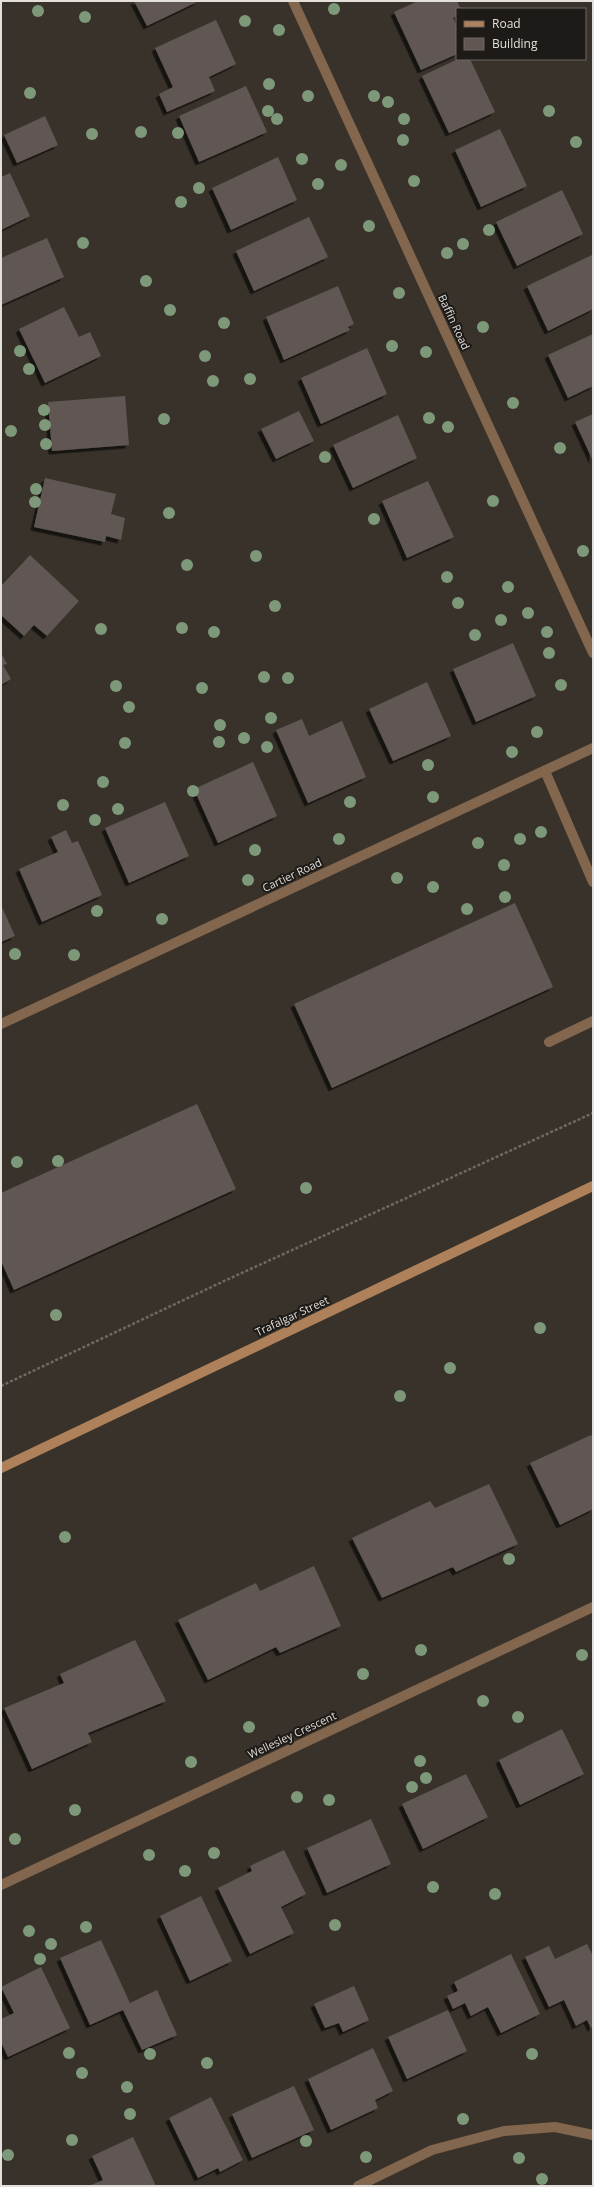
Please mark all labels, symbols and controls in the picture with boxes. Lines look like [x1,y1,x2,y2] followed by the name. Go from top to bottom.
[456,8,586,60] legend
[492,15,521,32] text: Road
[492,35,538,52] text: Building
[435,292,474,352] street label: Baffin Road
[260,854,324,895] street label: Cartier Road
[253,1292,331,1339] street label: Trafalgar Street
[245,1708,338,1762] street label: Wellesley Crescent

